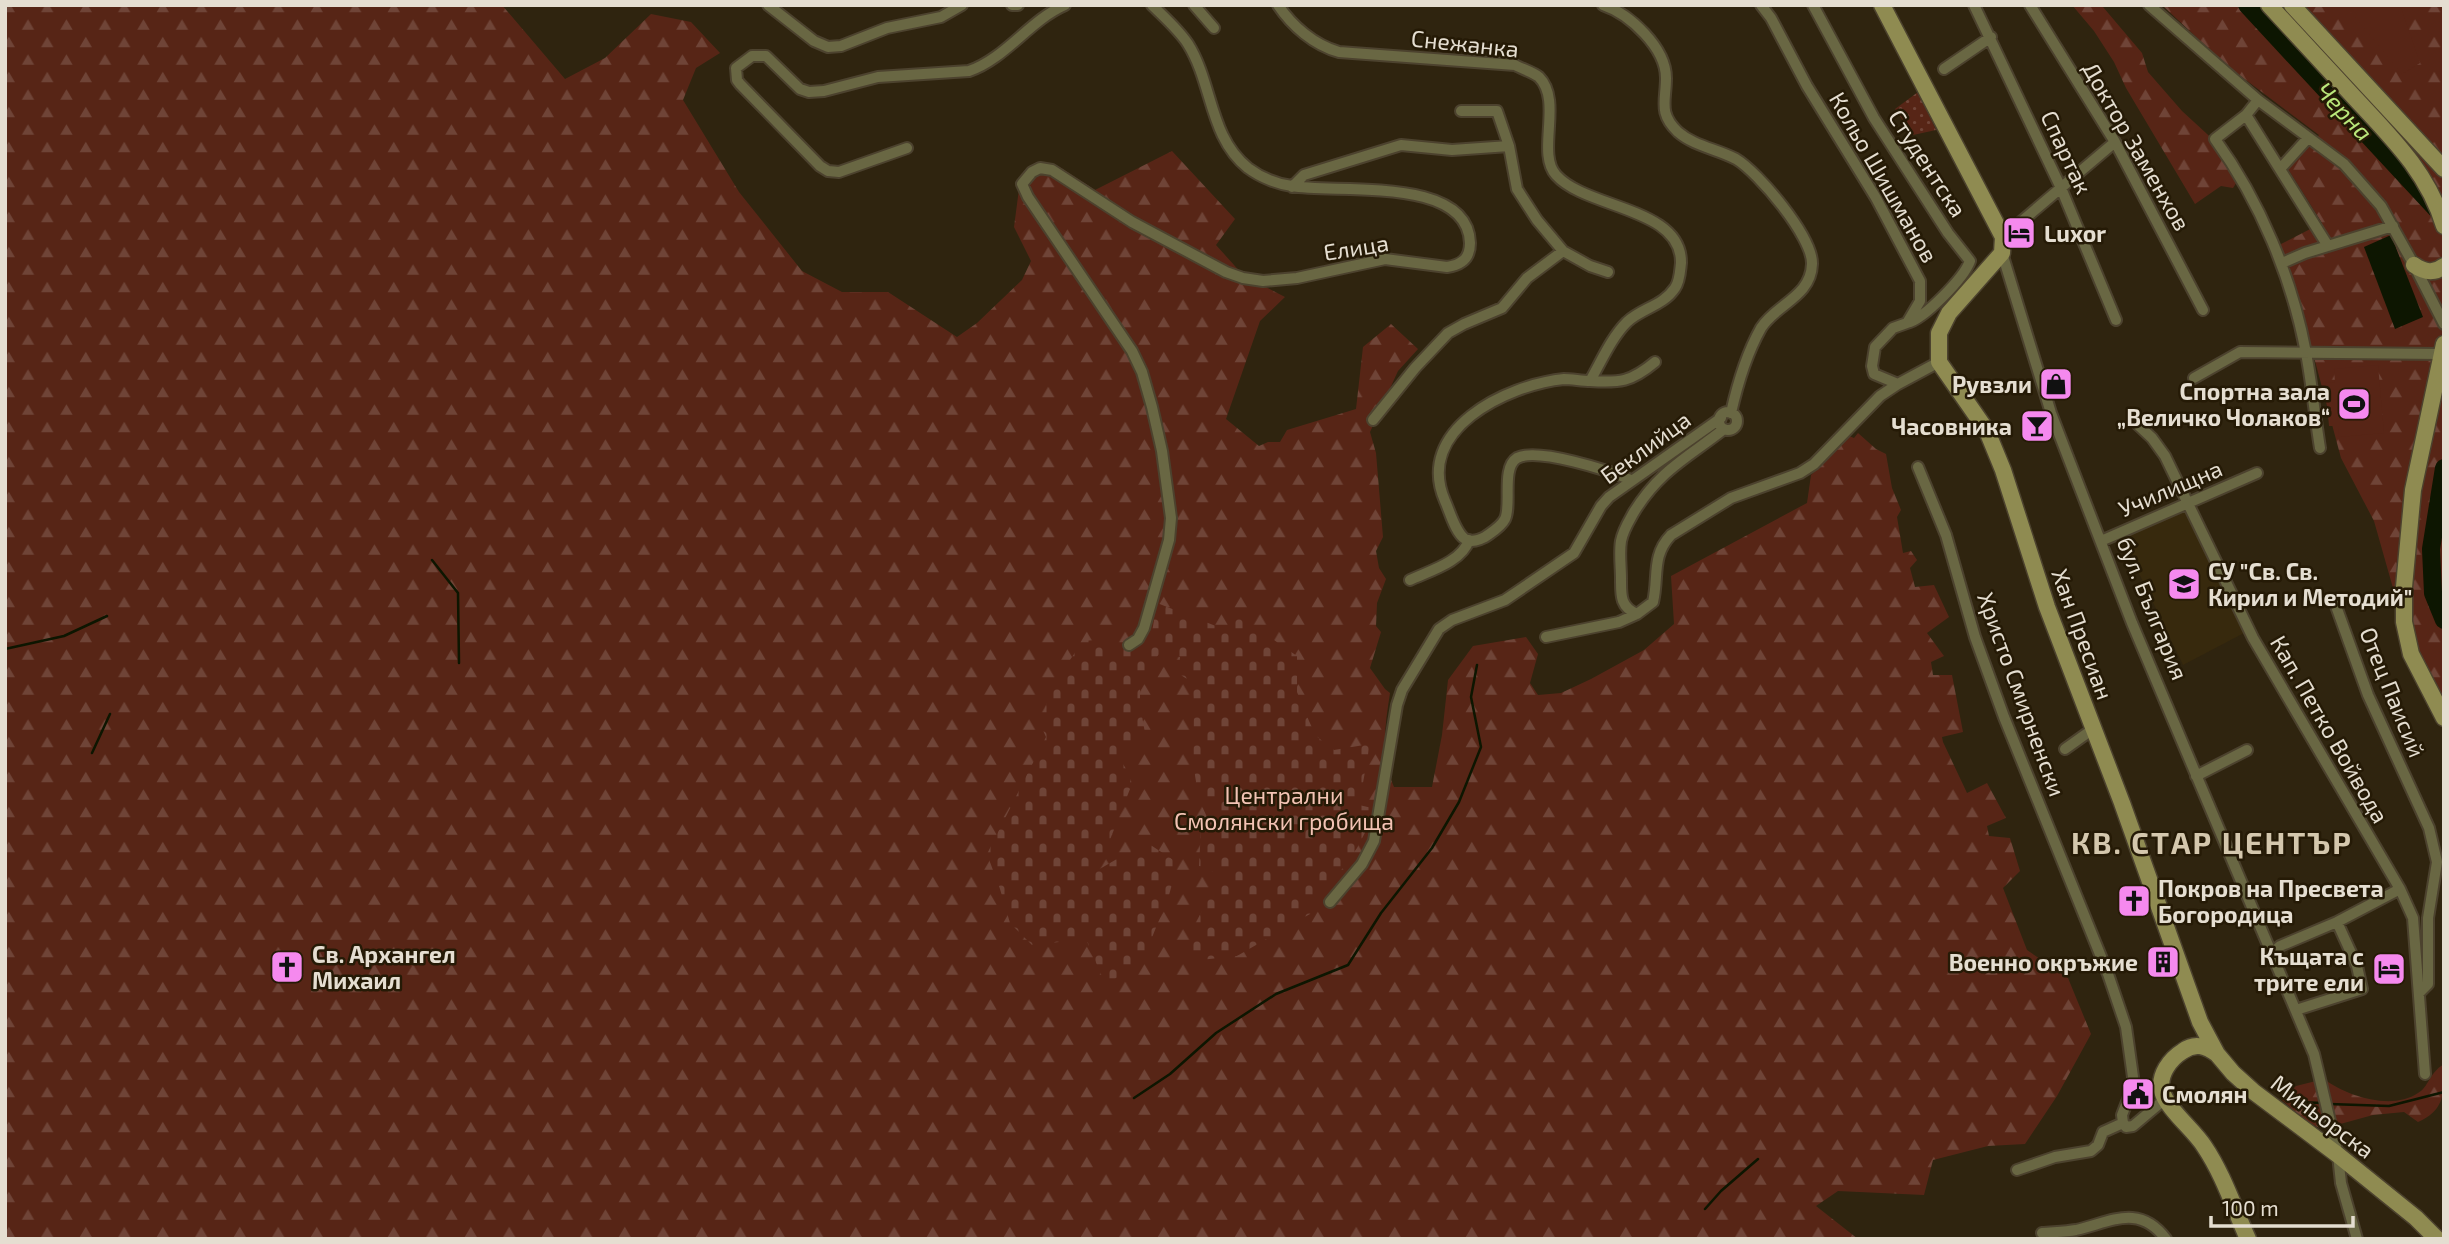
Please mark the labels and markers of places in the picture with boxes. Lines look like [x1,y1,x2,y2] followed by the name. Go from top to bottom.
[2000,214,2038,252] hotel icon: Luxor
[2044,219,2106,247] place label: Luxor
[2037,365,2075,403] shop icon: Рувзли
[1952,370,2032,398] place label: Рувзли
[2117,377,2330,431] place label: Спортна зала „Величко Чолаков“
[2335,385,2373,423] sports icon: Спортна зала „Величко Чолаков“
[2018,407,2056,445] bar icon: Часовника
[1891,412,2012,440] place label: Часовника
[2208,557,2412,611] place label: СУ "Св. Св. Кирил и Методий"
[2165,565,2203,603] school or university icon: СУ "Св. Св. Кирил и Методий"
[2158,874,2384,928] place label: Покров на Пресвета Богородица
[2115,882,2153,920] church icon: Покров на Пресвета Богородица
[312,940,456,994] place label: Св. Архангел Михаил
[2254,942,2364,996] place label: Къщата с трите ели
[2144,943,2182,981] building icon: Военно окръжие
[268,948,306,986] church icon: Св. Архангел Михаил
[1949,948,2138,976] place label: Военно окръжие
[2370,950,2408,988] hotel icon: Къщата с трите ели
[2119,1075,2157,1113] public building icon: Смолян
[2162,1080,2248,1108] place label: Смолян

